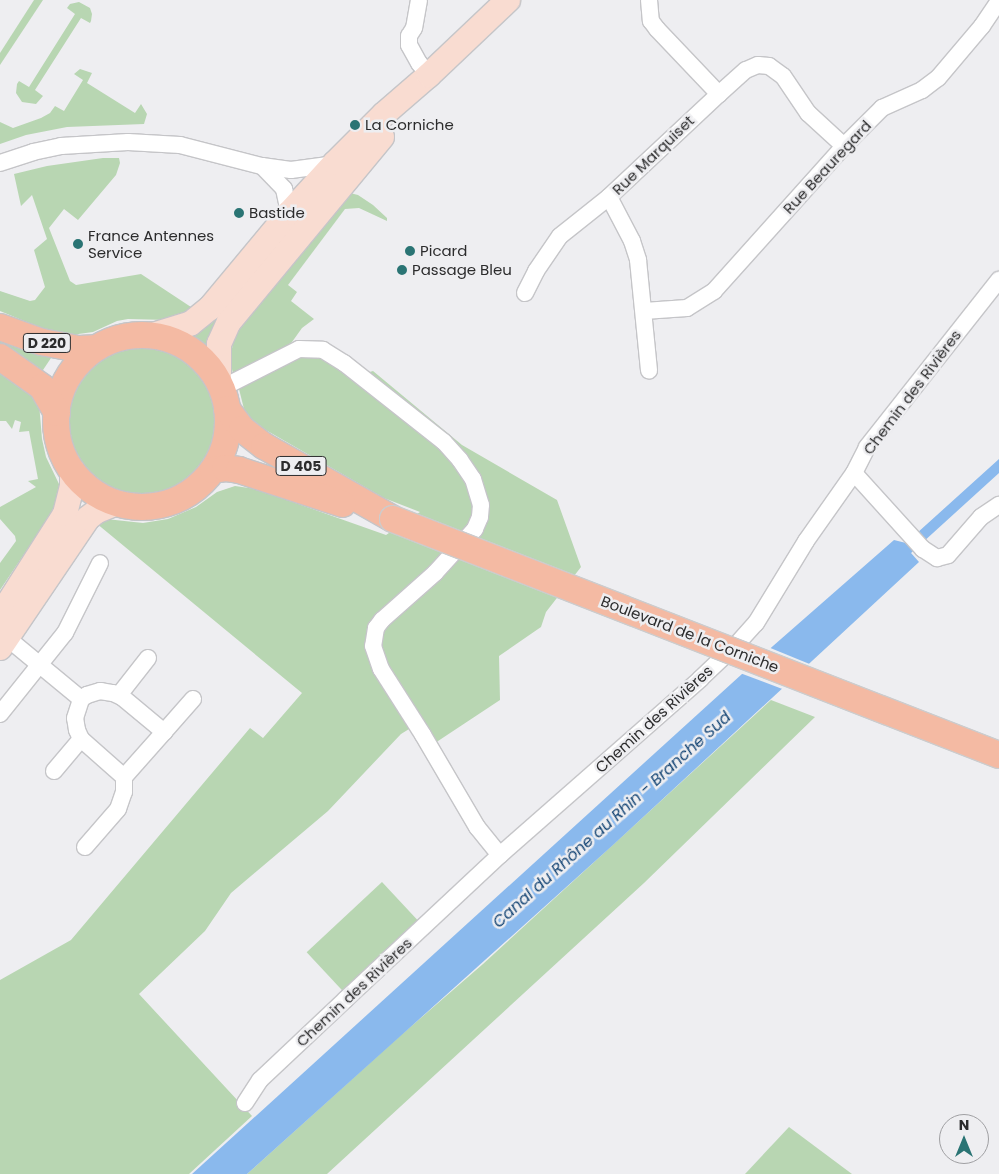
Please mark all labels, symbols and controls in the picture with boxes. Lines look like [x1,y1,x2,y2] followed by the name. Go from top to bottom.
[608,111,698,199] street label: Rue Marquiset
[365,116,454,134] place label: La Corniche
[779,117,875,217] street label: Rue Beauregard
[349,119,361,131] marker: La Corniche
[249,204,305,222] place label: Bastide
[233,207,245,219] marker: Bastide
[88,226,214,261] place label: France Antennes Service
[72,238,84,250] marker: France Antennes Service
[420,242,467,260] place label: Picard
[404,245,416,257] marker: Picard
[412,261,512,279] place label: Passage Bleu
[396,264,408,276] marker: Passage Bleu
[859,326,965,458] street label: Chemin des Rivières
[22,332,72,354] road number: D 220
[275,454,327,478] road number: D 405
[599,592,781,676] street label: Boulevard de la Corniche
[592,662,716,776] street label: Chemin des Rivières
[489,708,735,932] water label: Canal du Rhône au Rhin - Branche Sud
[292,934,416,1050] street label: Chemin des Rivières
[939,1114,989,1164] north arrow
[959,1115,969,1135] text: N

